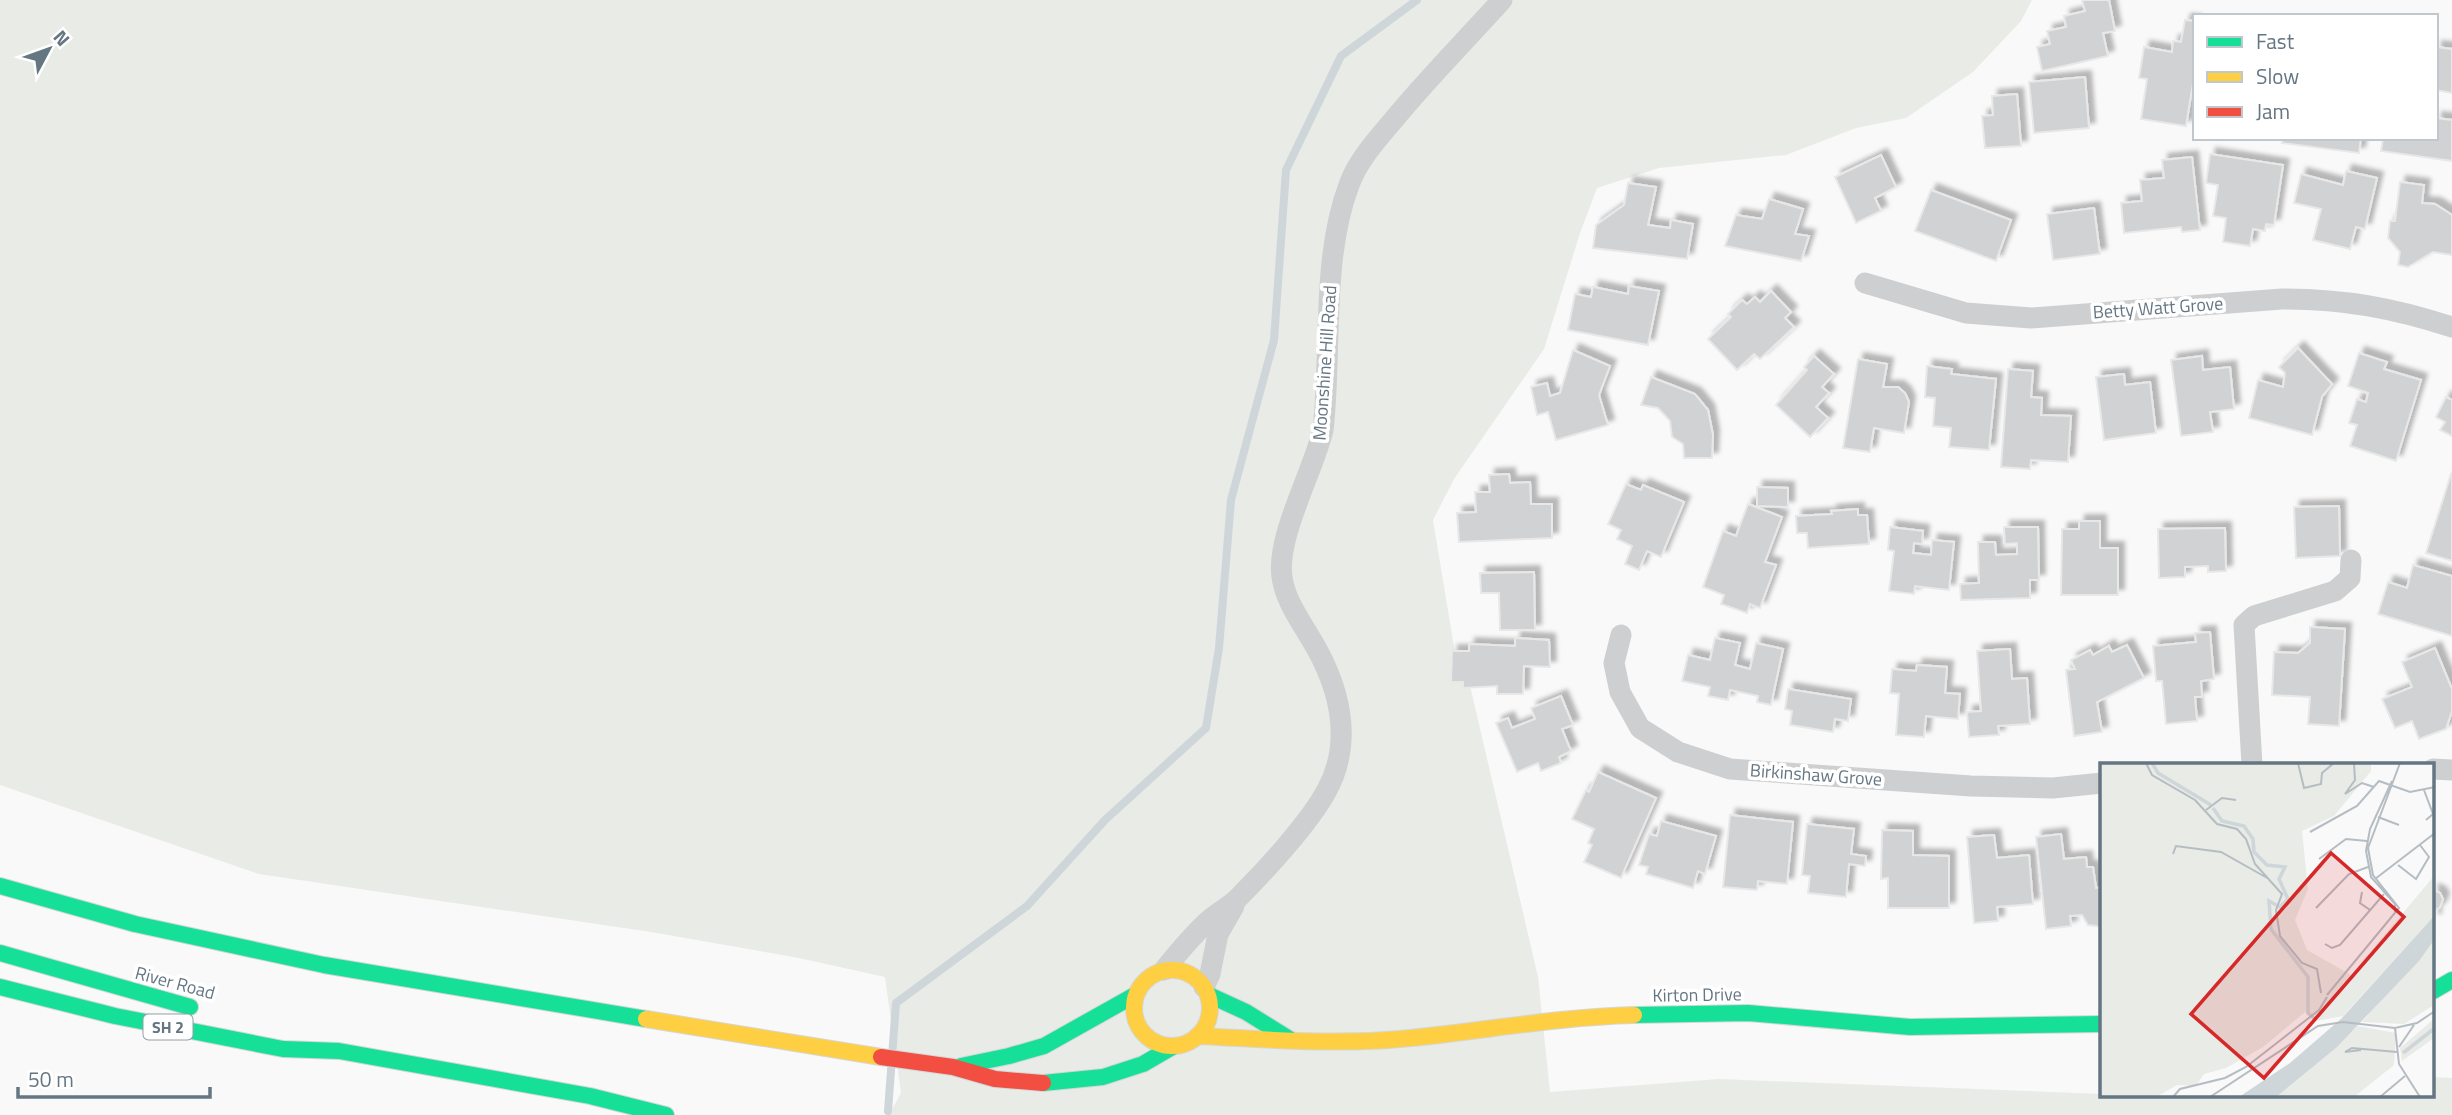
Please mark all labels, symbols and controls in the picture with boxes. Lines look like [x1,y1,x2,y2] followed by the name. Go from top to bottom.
[14,14,84,84] north arrow
[2193,14,2438,140] legend
[47,23,77,52] text: N
[2256,25,2295,57] text: Fast
[2256,60,2299,92] text: Slow
[2256,95,2290,127] text: Jam
[1306,284,1343,442] street label: Moonshine Hill Road
[2092,289,2224,326] street label: Betty Watt Grove
[1749,756,1883,793] street label: Birkinshaw Grove
[2100,763,2434,1098] inset map
[132,959,218,1006] street label: River Road
[1652,980,1742,1009] street label: Kirton Drive
[144,1015,192,1040] road number: SH 2
[18,1056,210,1100] scale bar
[28,1063,74,1095] text: 50 m

